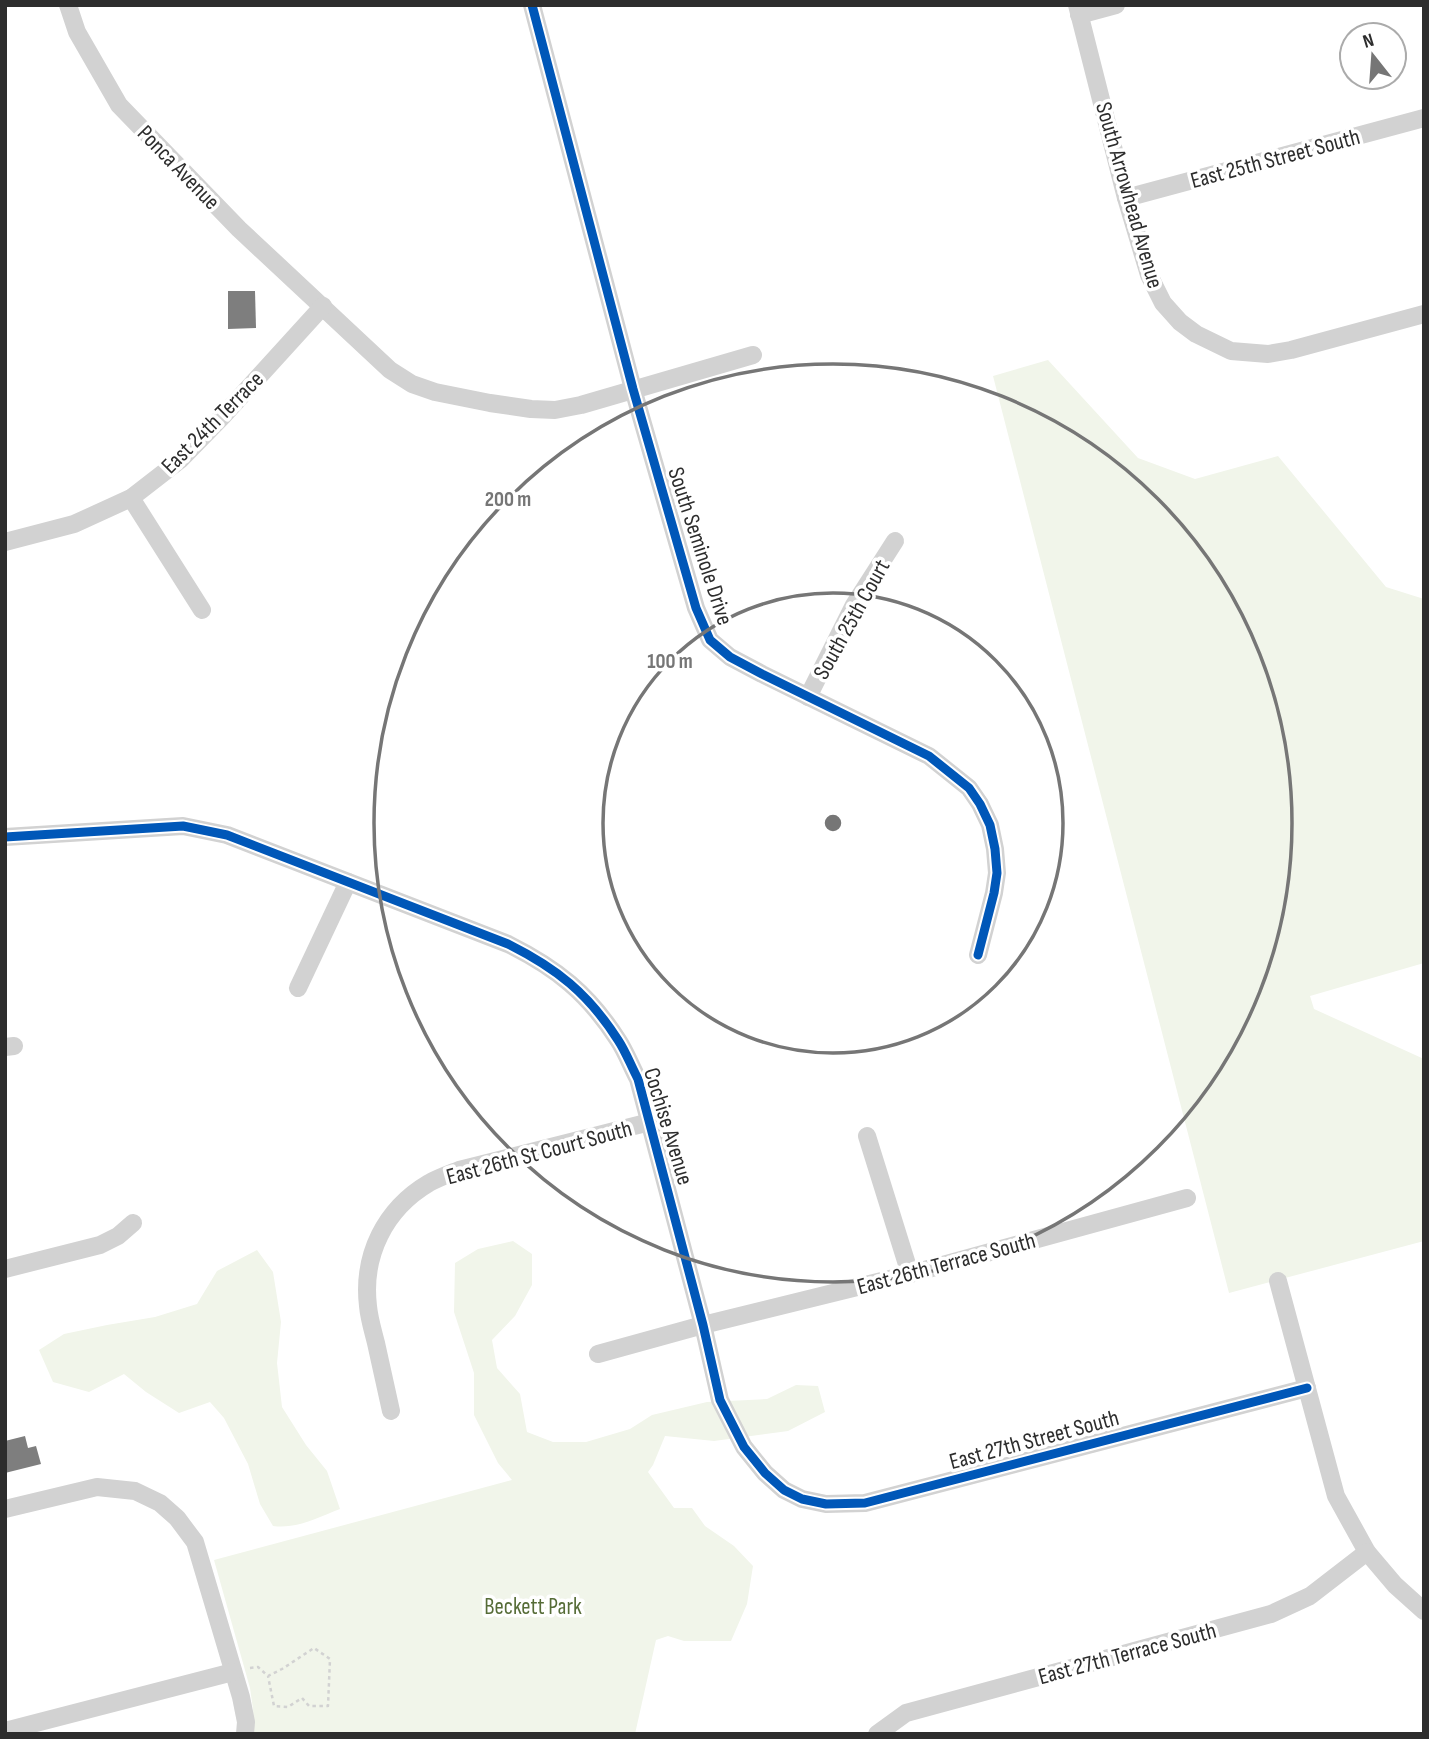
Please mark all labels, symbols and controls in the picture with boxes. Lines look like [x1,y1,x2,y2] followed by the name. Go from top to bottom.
[1338,21,1408,91] north arrow
[1360,29,1377,54] text: N
[1089,99,1169,292] street label: South Arrowhead Avenue
[131,120,225,216] street label: Ponca Avenue
[1188,123,1363,195] street label: East 25th Street South
[156,366,270,480] street label: East 24th Terrace
[661,464,739,629] street label: South Seminole Drive
[485,487,531,512] text: 200 m
[807,555,896,684] street label: South 25th Court
[647,649,693,674] text: 100 m
[821,811,845,835] centre of rings
[637,1064,699,1188] street label: Cochise Avenue
[443,1115,635,1191] street label: East 26th St Court South
[854,1227,1039,1301] street label: East 26th Terrace South
[946,1404,1122,1476] street label: East 27th Street South
[484,1593,582,1621] park label: Beckett Park
[1035,1617,1219,1691] street label: East 27th Terrace South

